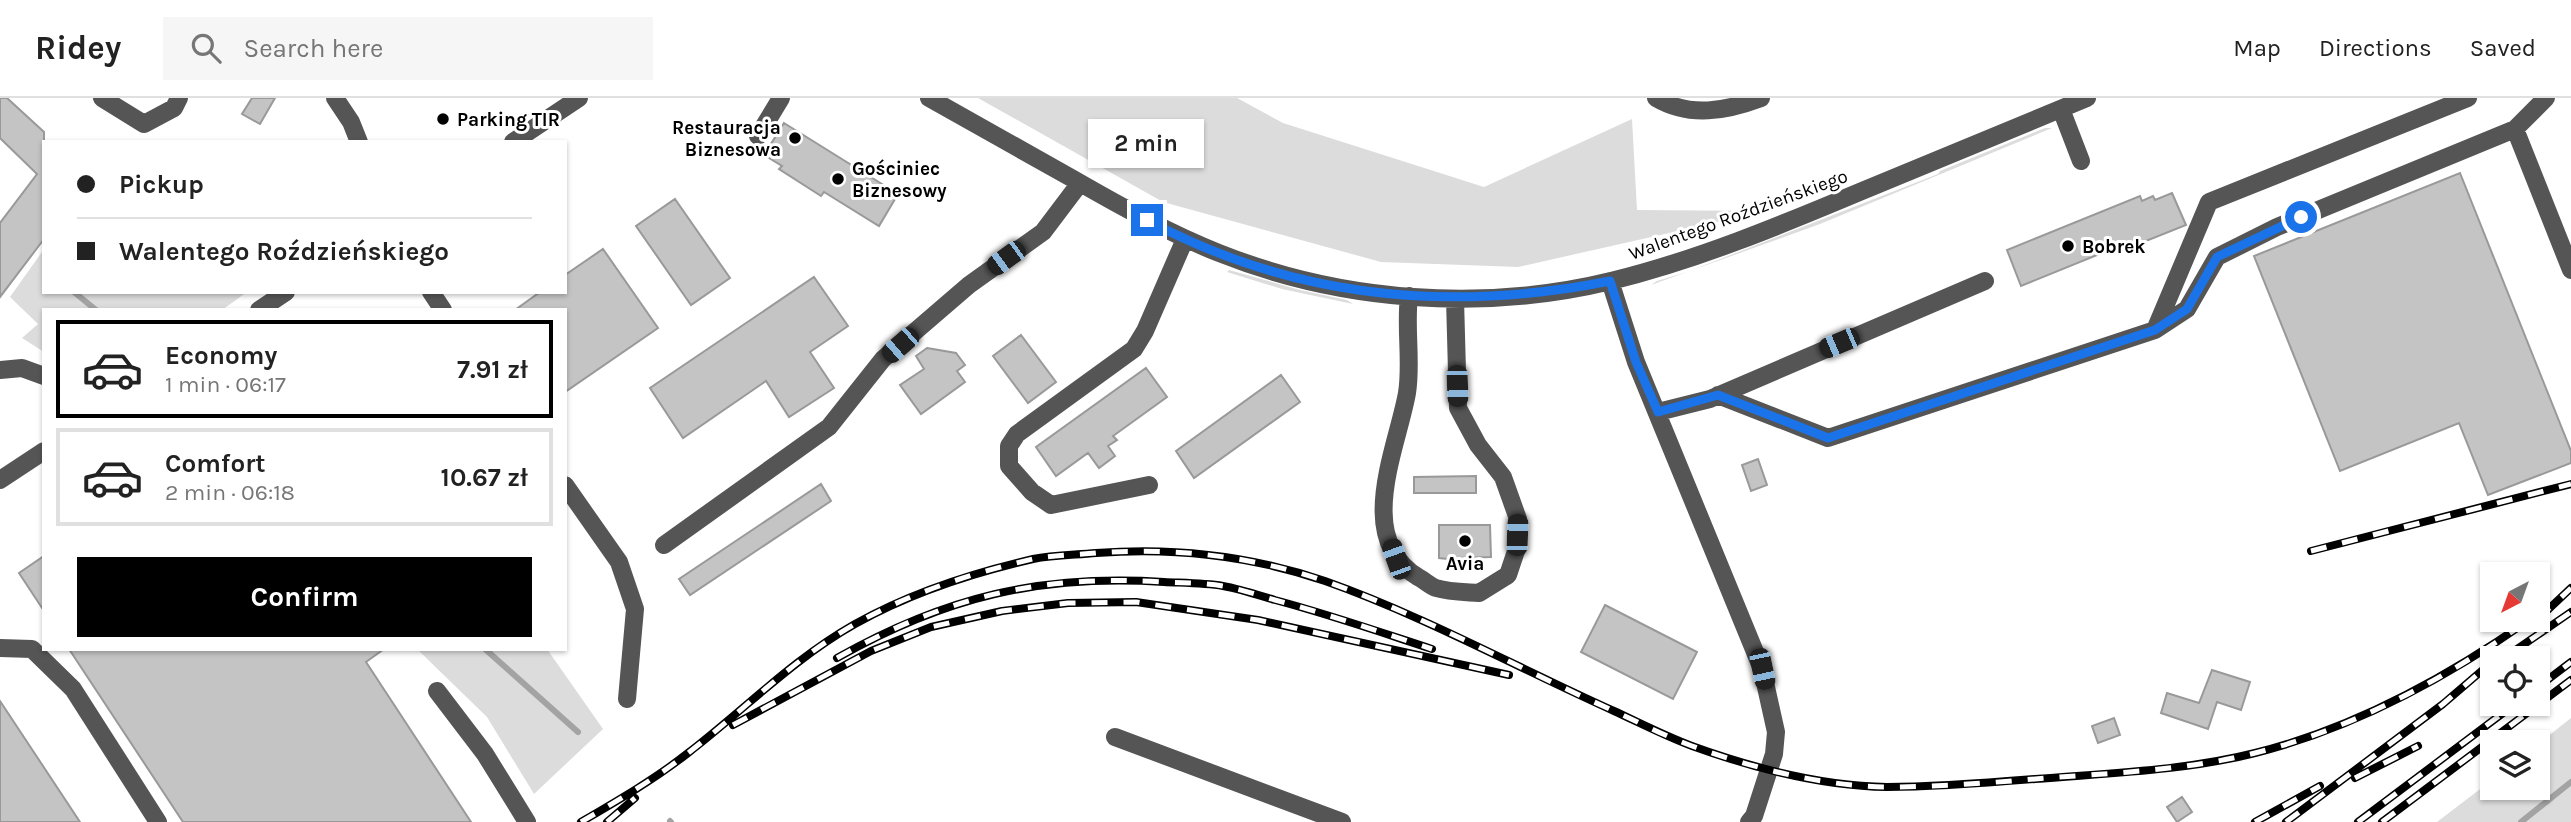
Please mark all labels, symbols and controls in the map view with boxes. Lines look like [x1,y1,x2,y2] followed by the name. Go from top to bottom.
[163,17,653,80] search box
[35,29,121,67] text: Ridey
[187,29,225,67] icon: search
[243,33,383,64] text: Search here
[2233,34,2281,62] text: Map
[2319,34,2432,62] text: Directions
[2470,34,2536,62] text: Saved
[457,109,560,131] place label: Parking TIR
[435,111,451,127] marker: Parking TIR
[672,117,781,161] place label: Restauracja Biznesowa
[1089,118,1205,167] callout: 2 min
[787,130,803,146] marker: Restauracja Biznesowa
[1114,130,1178,157] text: 2 min
[852,158,947,202] place label: Gościniec Biznesowy
[1626,165,1851,265] street label: Walentego Roździeńskiego
[119,169,204,200] text: Pickup
[830,171,846,187] marker: Gościniec Biznesowy
[2285,201,2317,233] route start
[1131,204,1163,236] route end
[119,236,449,267] text: Walentego Roździeńskiego
[2082,236,2146,258] place label: Bobrek
[983,237,1030,279] car
[2060,238,2076,254] marker: Bobrek
[878,323,923,367] car
[1816,325,1863,361] car
[81,338,144,401] icon: car
[165,340,277,371] text: Economy
[457,354,528,385] text: 7.91 zł
[1446,365,1469,407] car
[165,371,286,398] text: 1 min · 06:17
[81,446,144,509] icon: car
[165,448,266,479] text: Comfort
[441,462,528,493] text: 10.67 zł
[165,479,295,506] text: 2 min · 06:18
[1506,514,1529,556] car
[1457,533,1473,549] marker: Avia
[1379,536,1414,582] car
[1446,553,1484,575] place label: Avia
[77,557,532,637] button: Confirm
[2480,562,2550,632] north arrow
[2480,562,2550,800] map controls
[1748,646,1777,692] car
[2480,646,2550,716] button: locate
[2480,730,2550,800] button: layers

